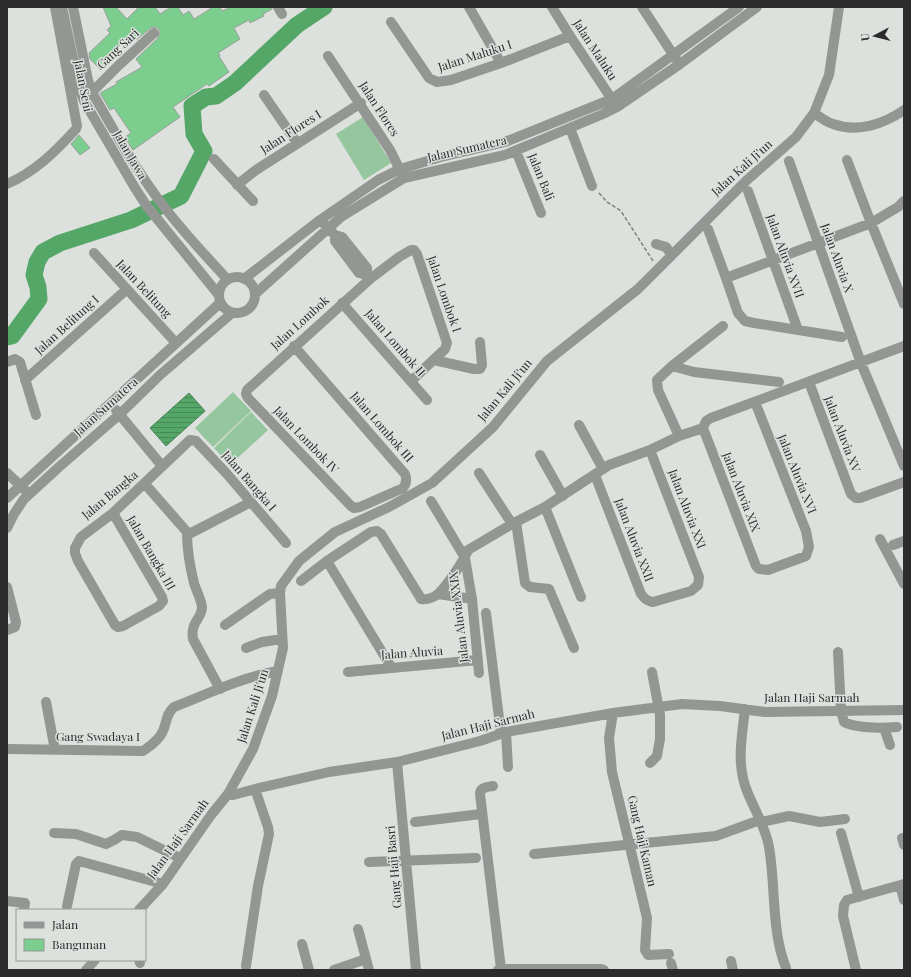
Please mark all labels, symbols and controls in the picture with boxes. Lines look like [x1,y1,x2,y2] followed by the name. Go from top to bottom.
[570,15,621,83] street label: Jalan Maluku
[855,16,895,56] north arrow
[93,24,142,72] street label: Gang Sari
[857,32,872,42] text: U
[435,36,514,75] street label: Jalan Maluku I
[71,58,97,114] street label: Jalan Seni
[356,77,404,139] street label: Jalan Flores
[256,106,324,157] street label: Jalan Flores I
[110,126,151,182] street label: Jalan Jawa
[425,131,508,165] street label: Jalan Sumatera
[707,136,775,200] street label: Jalan Kali Ji'un
[525,150,559,203] street label: Jalan Bali
[763,211,809,300] street label: Jalan Aluvia XVII
[818,220,858,295] street label: Jalan Aluvia X
[424,252,466,334] street label: Jalan Lombok I
[113,255,176,321] street label: Jalan Belitung
[30,291,102,358] street label: Jalan Belitung I
[266,292,332,353] street label: Jalan Lombok
[361,305,429,379] street label: Jalan Lombok II
[473,355,535,425] street label: Jalan Kali Ji'un
[69,373,141,440] street label: Jalan Sumatera
[347,387,418,465] street label: Jalan Lombok III
[821,393,865,474] street label: Jalan Aluvia XV
[270,401,343,477] street label: Jalan Lombok IV
[774,431,821,516] street label: Jalan Aluvia XVI
[218,446,281,514] street label: Jalan Bangka I
[719,449,765,534] street label: Jalan Aluvia XIX
[77,466,141,523] street label: Jalan Bangka
[665,466,710,551] street label: Jalan Aluvia XXI
[611,495,658,584] street label: Jalan Aluvia XXII
[124,511,180,593] street label: Jalan Bangka III
[444,570,472,665] street label: Jalan Aluvia XXIX
[379,642,443,662] street label: Jalan Aluvia
[232,667,272,746] street label: Jalan Kali Ji'un
[763,689,860,705] street label: Jalan Haji Sarmah
[439,705,536,744] street label: Jalan Haji Sarmah
[56,728,140,744] street label: Gang Swadaya I
[625,794,661,888] street label: Gang Haji Kaman
[142,795,212,883] street label: Jalan Haji Sarmah
[381,825,405,909] street label: Gang Haji Basri
[16,909,146,961] legend
[51,916,78,932] text: Jalan
[52,936,106,952] text: Bangunan

